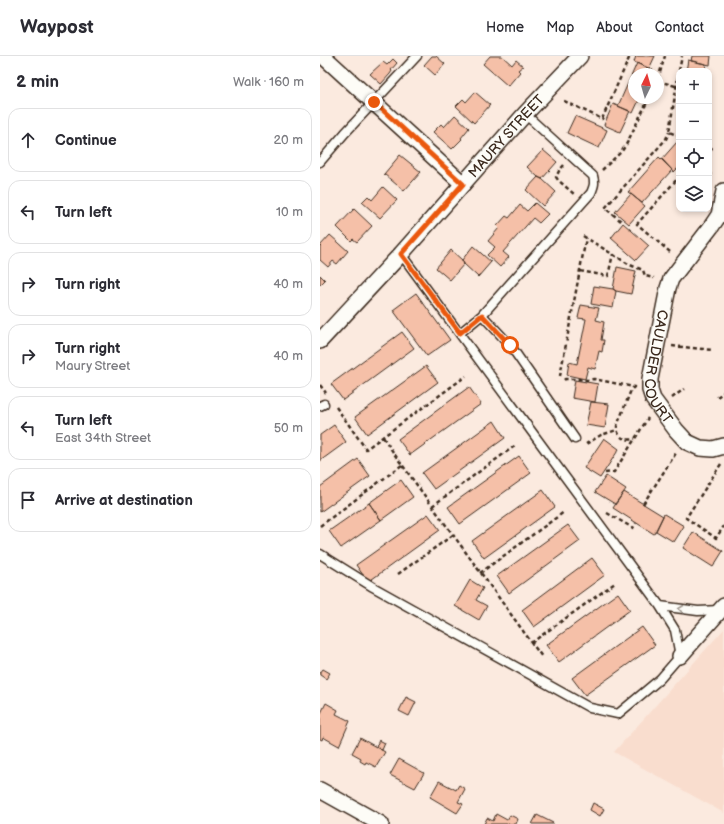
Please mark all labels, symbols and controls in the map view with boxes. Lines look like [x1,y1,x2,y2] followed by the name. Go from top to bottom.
[20,16,94,39] text: Waypost
[486,19,524,36] text: Home
[546,19,574,36] text: Map
[596,19,633,36] text: About
[655,19,704,36] text: Contact
[628,68,664,104] north arrow
[676,68,712,212] map controls
[676,68,712,104] button: +
[16,72,59,92] text: 2 min
[233,74,304,90] text: Walk · 160 m
[465,91,548,181] street label: MAURY STREET
[365,93,383,111] route end
[676,104,712,140] button: −
[17,129,39,151] icon: ahead
[55,131,117,150] text: Continue
[273,132,303,148] text: 20 m
[676,140,712,176] button: locate
[676,176,712,212] button: layers
[17,201,39,223] icon: left
[55,203,112,222] text: Turn left
[276,204,303,220] text: 10 m
[17,273,39,295] icon: right
[55,275,120,294] text: Turn right
[273,276,303,292] text: 40 m
[641,308,677,427] street label: CAULDER COURT
[501,336,519,354] route start
[55,339,120,358] text: Turn right
[17,345,39,367] icon: right
[273,348,303,364] text: 40 m
[55,358,130,374] text: Maury Street
[55,411,112,430] text: Turn left
[17,417,39,439] icon: left
[274,420,303,436] text: 50 m
[55,430,151,446] text: East 34th Street
[17,489,39,511] icon: arrive
[55,491,193,510] text: Arrive at destination
[678,605,684,614] one-way arrow

